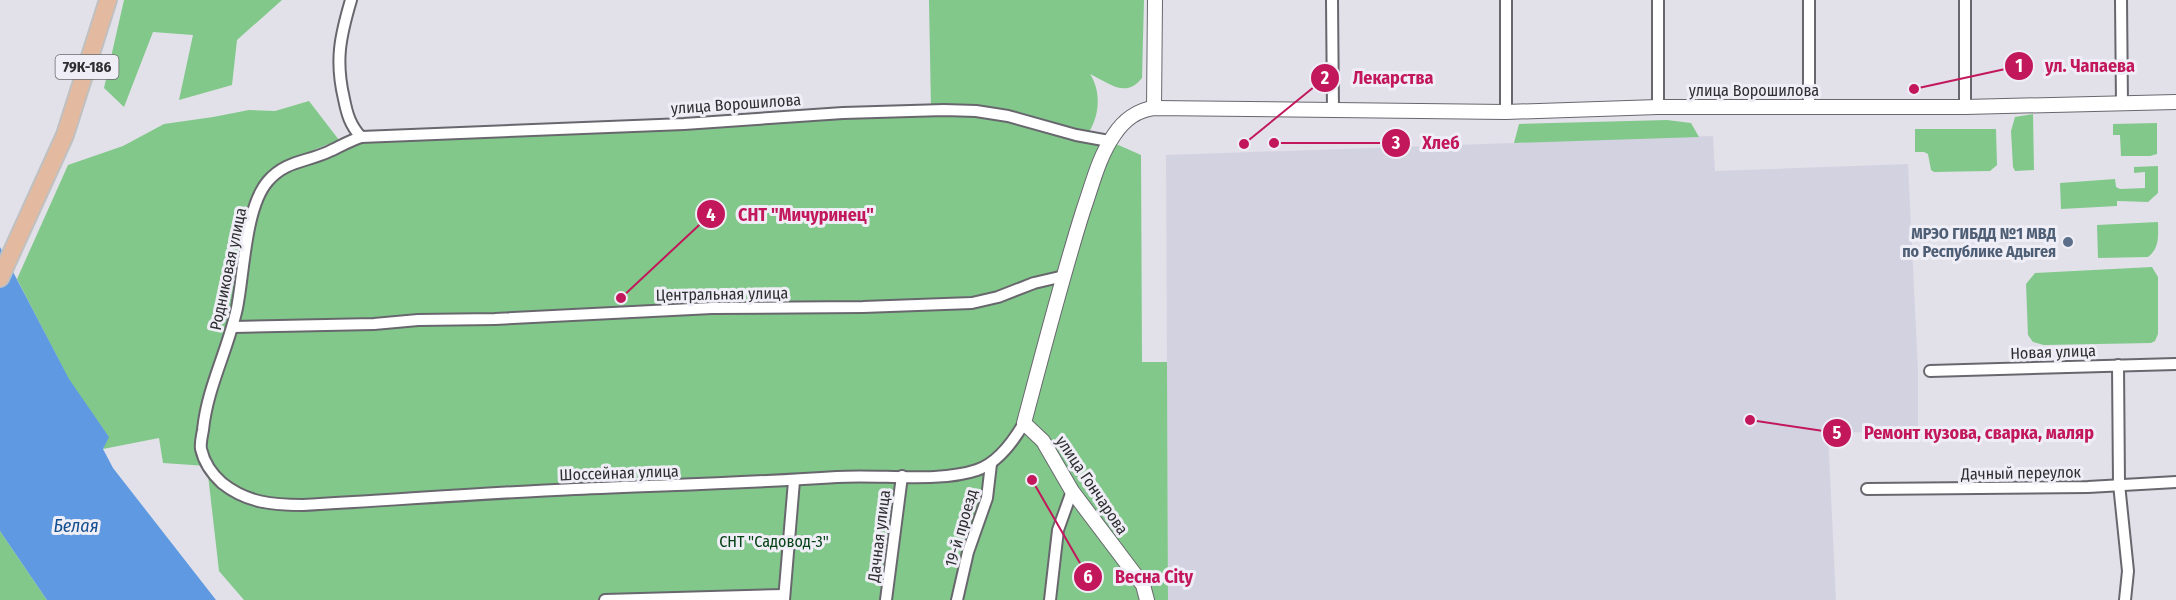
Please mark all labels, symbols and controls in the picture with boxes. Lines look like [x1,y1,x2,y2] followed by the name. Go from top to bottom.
[2004,48,2147,84] callout: ул. Чапаева
[56,55,118,79] road number: 79К-186
[2015,55,2023,77] text: 1
[2044,55,2135,77] text: ул. Чапаева
[1310,60,1445,96] callout: Лекарства
[1320,67,1329,89] text: 2
[1353,67,1433,89] text: Лекарства
[1689,81,1819,100] street label: улица Ворошилова
[670,90,802,118] street label: улица Ворошилова
[1381,125,1472,161] callout: Хлеб
[1391,132,1401,154] text: 3
[1421,132,1460,154] text: Хлеб
[696,196,886,232] callout: СНТ "Мичуринец"
[706,204,716,226] text: 4
[738,204,874,226] text: СНТ "Мичуринец"
[206,206,250,332] street label: Родниковая улица
[1902,224,2057,261] place label: МРЭО ГИБДД №1 МВД по Республике Адыгея
[2061,235,2075,249] marker: МРЭО ГИБДД №1 МВД по Республике Адыгея
[656,283,789,305] street label: Центральная улица
[2010,341,2096,363] street label: Новая улица
[1822,415,2106,451] callout: Ремонт кузова, сварка, маляр
[1833,422,1842,444] text: 5
[1864,422,2094,444] text: Ремонт кузова, сварка, маляр
[1052,432,1132,538] street label: улица Гончарова
[559,461,679,485] street label: Шоссейная улица
[1960,462,2082,484] street label: Дачный переулок
[941,487,981,569] street label: 19-й проезд
[864,489,894,584] street label: Дачная улица
[53,515,99,537] water label: Белая
[719,532,829,551] park label: СНТ "Садовод-3"
[1073,559,1205,595] callout: Весна City
[1083,566,1093,588] text: 6
[1115,566,1194,588] text: Весна City

